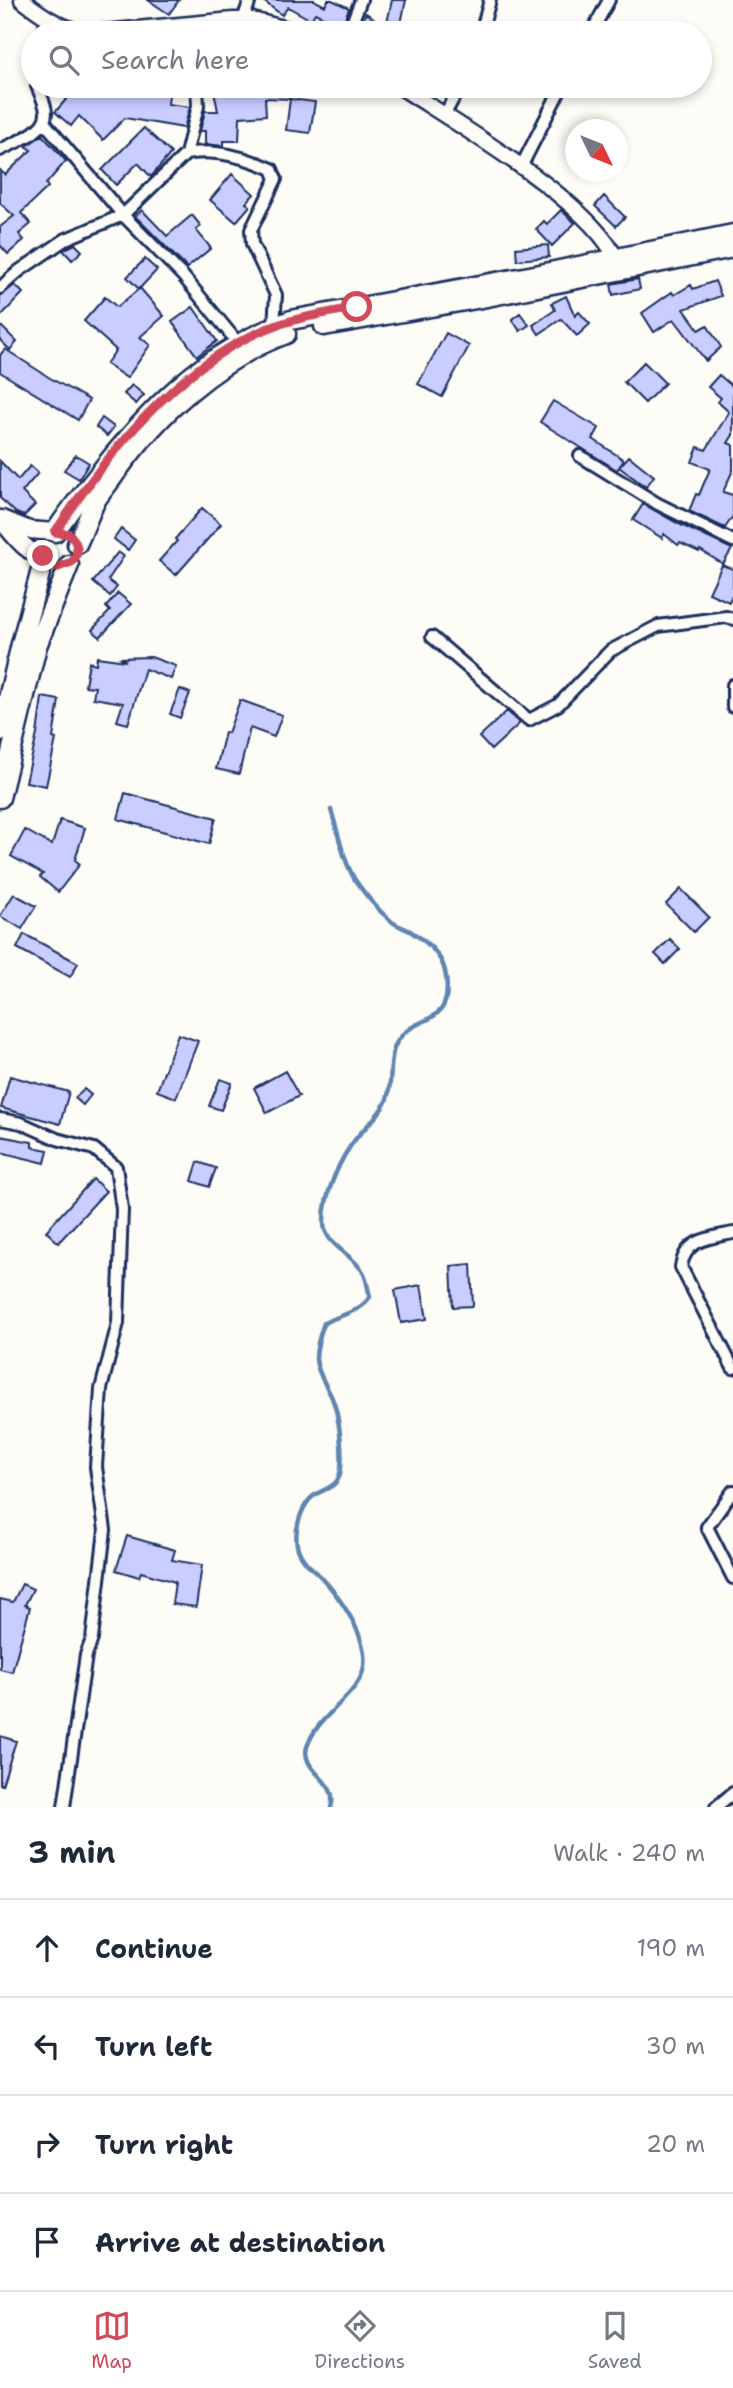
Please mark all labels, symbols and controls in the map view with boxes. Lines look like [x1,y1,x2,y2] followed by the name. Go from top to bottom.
[21,21,712,98] search box
[45,41,83,79] icon: search
[101,42,250,77] text: Search here
[565,119,628,182] north arrow
[341,291,372,322] route start
[27,540,58,571] route end
[28,1832,115,1873] text: 3 min
[553,1838,705,1868] text: Walk · 240 m
[28,1929,66,1967] icon: ahead
[95,1931,213,1966] text: Continue
[637,1933,705,1963] text: 190 m
[28,2027,66,2065] icon: left
[95,2029,212,2064] text: Turn left
[646,2031,705,2061] text: 30 m
[28,2125,66,2163] icon: right
[95,2127,233,2162] text: Turn right
[646,2129,705,2159] text: 20 m
[28,2223,66,2261] icon: arrive
[95,2225,385,2260] text: Arrive at destination
[91,2307,132,2374] tab: Map
[315,2307,405,2374] tab: Directions
[588,2307,642,2374] tab: Saved

